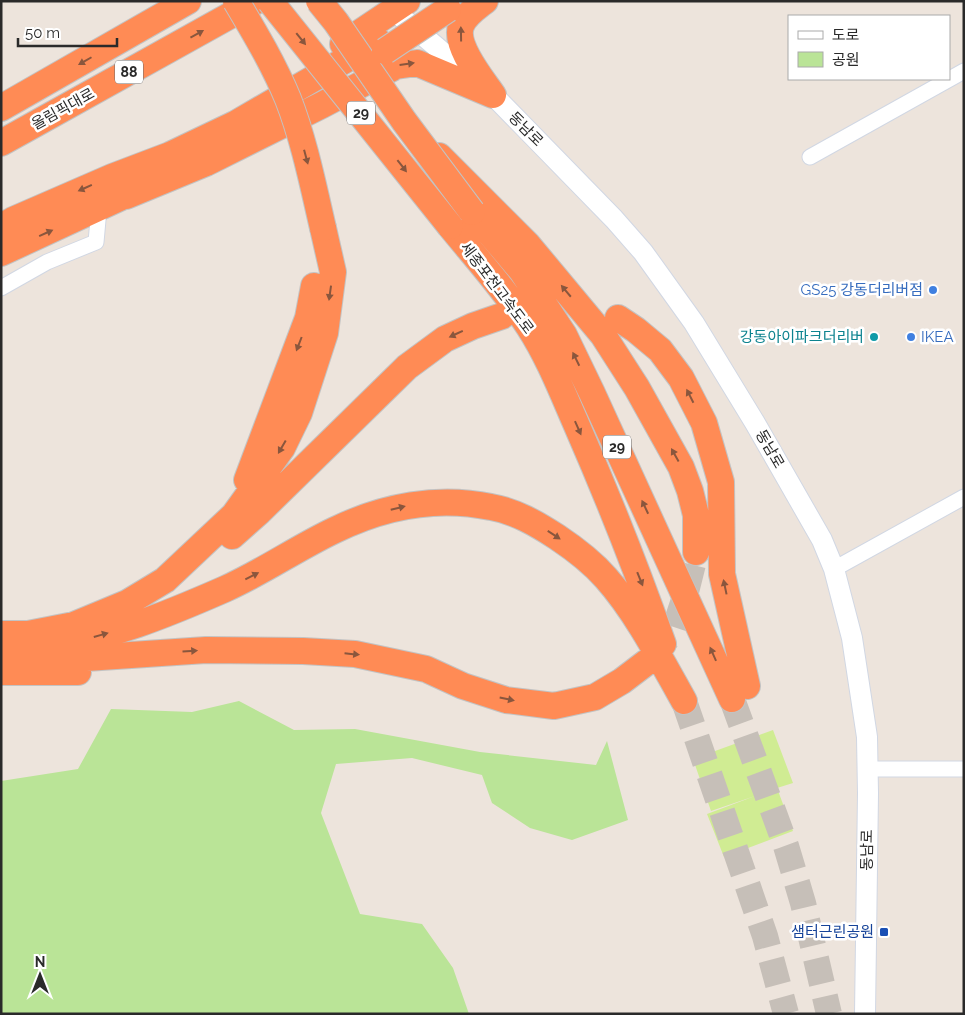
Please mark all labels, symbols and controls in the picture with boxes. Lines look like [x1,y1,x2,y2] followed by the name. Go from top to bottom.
[18,15,116,47] scale bar
[788,15,950,80] legend
[25,24,60,42] text: 50 m
[457,26,465,42] one-way arrow
[832,26,860,44] text: 도로
[190,30,204,38] one-way arrow
[296,32,307,45] one-way arrow
[832,51,860,69] text: 공원
[78,56,92,65] one-way arrow
[400,60,416,68] one-way arrow
[115,61,143,84] road number: 88
[28,84,98,134] street label: 올림픽대로
[347,102,375,125] road number: 29
[505,108,547,150] street label: 동남로
[302,149,310,164] one-way arrow
[397,159,408,172] one-way arrow
[78,185,92,193] one-way arrow
[39,228,53,236] one-way arrow
[457,238,537,338] street label: 세종포천고속도로
[801,281,923,299] place label: GS25 강동더리버점
[561,284,572,297] one-way arrow
[927,284,939,296] marker: GS25 강동더리버점
[326,285,334,301] one-way arrow
[740,328,864,346] place label: 강동아이파크더리버
[921,328,954,346] place label: IKEA
[449,330,463,338] one-way arrow
[868,331,880,343] marker: 강동아이파크더리버
[905,331,917,343] marker: IKEA
[295,337,303,352] one-way arrow
[572,352,580,366] one-way arrow
[686,388,694,403] one-way arrow
[574,421,582,435] one-way arrow
[752,427,788,471] street label: 동남로
[603,436,631,458] road number: 29
[278,439,286,454] one-way arrow
[670,449,679,462] one-way arrow
[640,500,648,514] one-way arrow
[391,503,406,511] one-way arrow
[547,531,560,540] one-way arrow
[244,572,259,580] one-way arrow
[636,572,644,586] one-way arrow
[721,579,729,594] one-way arrow
[93,630,108,638] one-way arrow
[182,647,198,655] one-way arrow
[708,647,716,661] one-way arrow
[344,650,360,658] one-way arrow
[500,695,515,703] one-way arrow
[858,829,876,871] street label: 동남로
[791,923,874,941] place label: 샘터근린공원
[878,926,890,938] marker: 샘터근린공원
[15,950,65,1000] north arrow
[35,954,45,970] text: N

